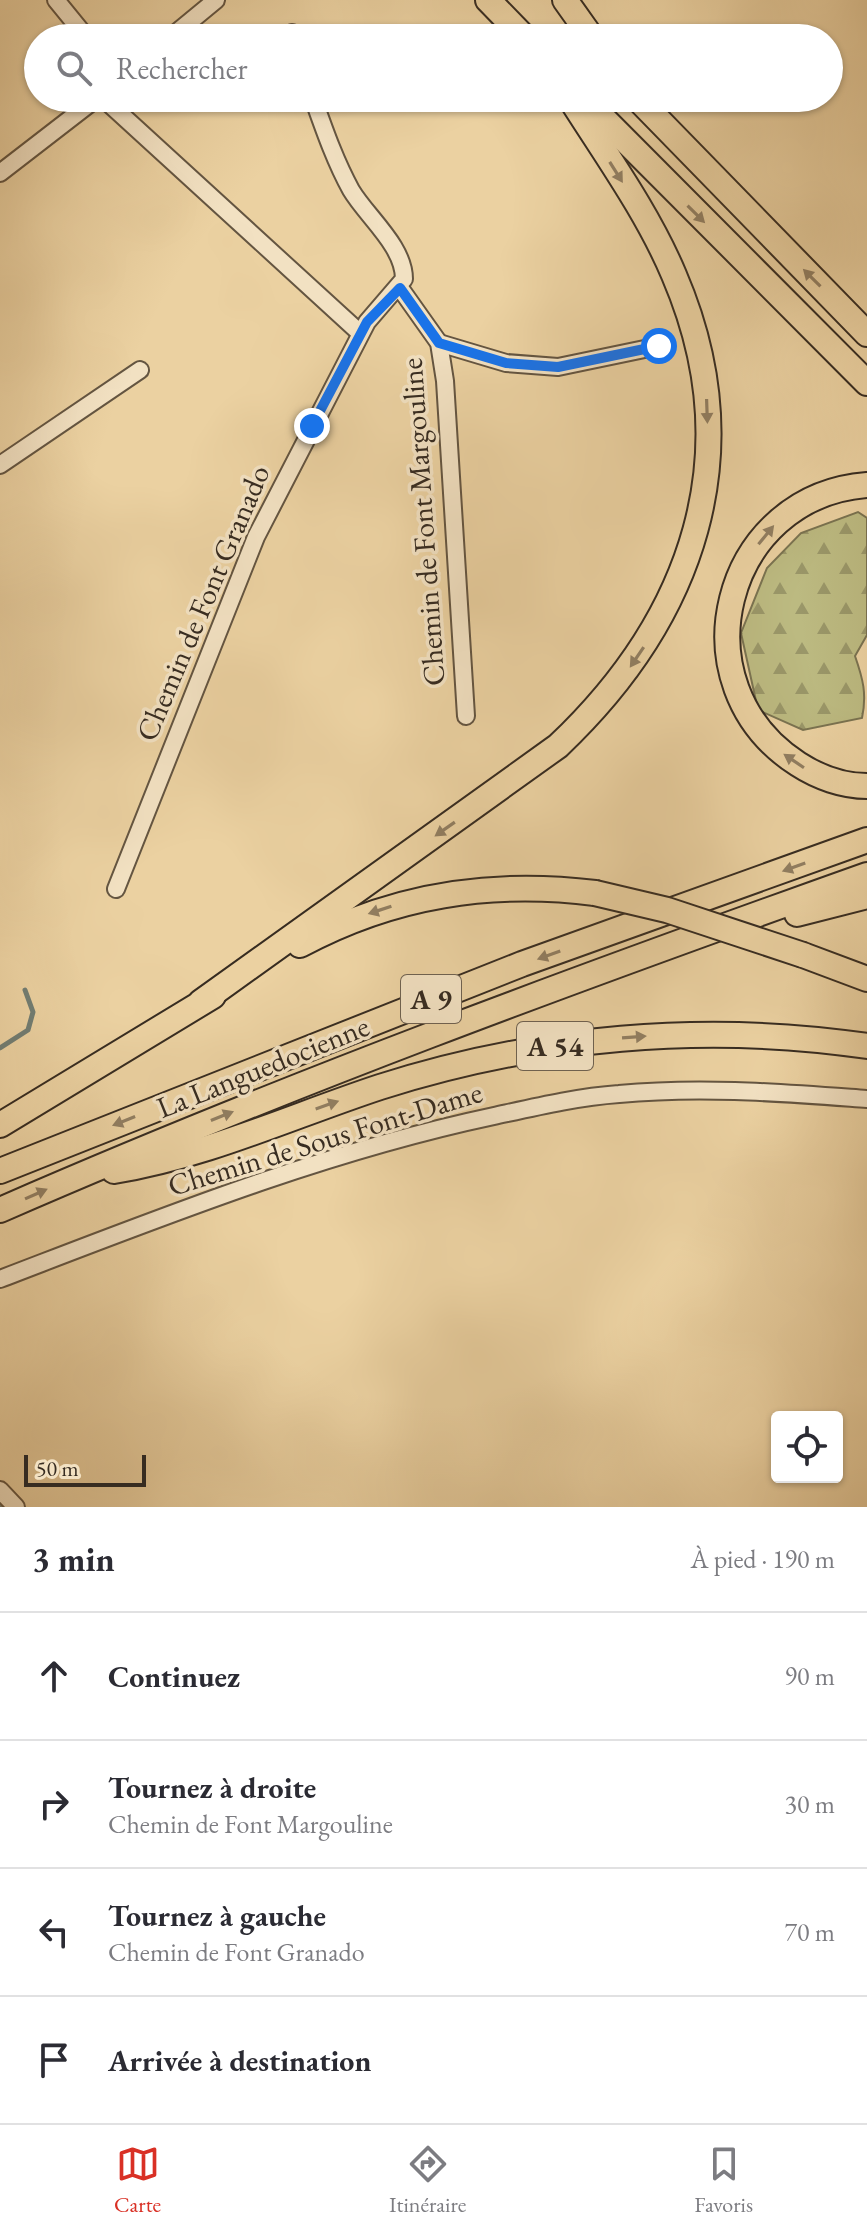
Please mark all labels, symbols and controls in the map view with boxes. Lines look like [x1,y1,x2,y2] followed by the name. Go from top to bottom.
[24,24,843,112] search box
[52,46,96,90] icon: search
[116,49,248,88] text: Rechercher
[608,161,622,183] one-way arrow
[686,204,705,223] one-way arrow
[803,269,822,288] one-way arrow
[641,328,677,364] route start
[392,357,453,687] street label: Chemin de Font Margouline
[701,399,714,424] one-way arrow
[294,408,330,444] route end
[127,459,278,747] street label: Chemin de Font Granado
[757,525,774,545] one-way arrow
[631,646,645,668] one-way arrow
[784,754,805,769] one-way arrow
[434,821,455,836] one-way arrow
[781,861,805,873] one-way arrow
[368,904,392,916] one-way arrow
[537,949,561,961] one-way arrow
[401,975,461,1023] road number: A 9
[151,1006,375,1127] street label: La Languedocienne
[517,1022,593,1070] road number: A 54
[622,1031,647,1044] one-way arrow
[163,1072,487,1205] street label: Chemin de Sous Font-Dame
[315,1099,339,1111] one-way arrow
[210,1109,234,1122] one-way arrow
[112,1114,136,1127] one-way arrow
[24,1187,48,1200] one-way arrow
[771,1411,843,1483] map controls
[771,1411,843,1483] button: locate
[24,1451,146,1487] scale bar
[36,1454,79,1483] text: 50 m
[32,1537,115,1581] text: 3 min
[690,1542,835,1576] text: À pied · 190 m
[32,1654,76,1698] icon: ahead
[108,1657,240,1696] text: Continuez
[785,1659,835,1693] text: 90 m
[108,1768,316,1807] text: Tournez à droite
[32,1782,76,1826] icon: right
[785,1787,835,1821] text: 30 m
[108,1807,393,1841] text: Chemin de Font Margouline
[108,1896,326,1935] text: Tournez à gauche
[32,1910,76,1954] icon: left
[785,1915,835,1949] text: 70 m
[108,1935,365,1969] text: Chemin de Font Granado
[32,2038,76,2082] icon: arrive
[108,2041,371,2080] text: Arrivée à destination
[114,2142,161,2219] tab: Carte
[389,2142,466,2219] tab: Itinéraire
[694,2142,753,2219] tab: Favoris

